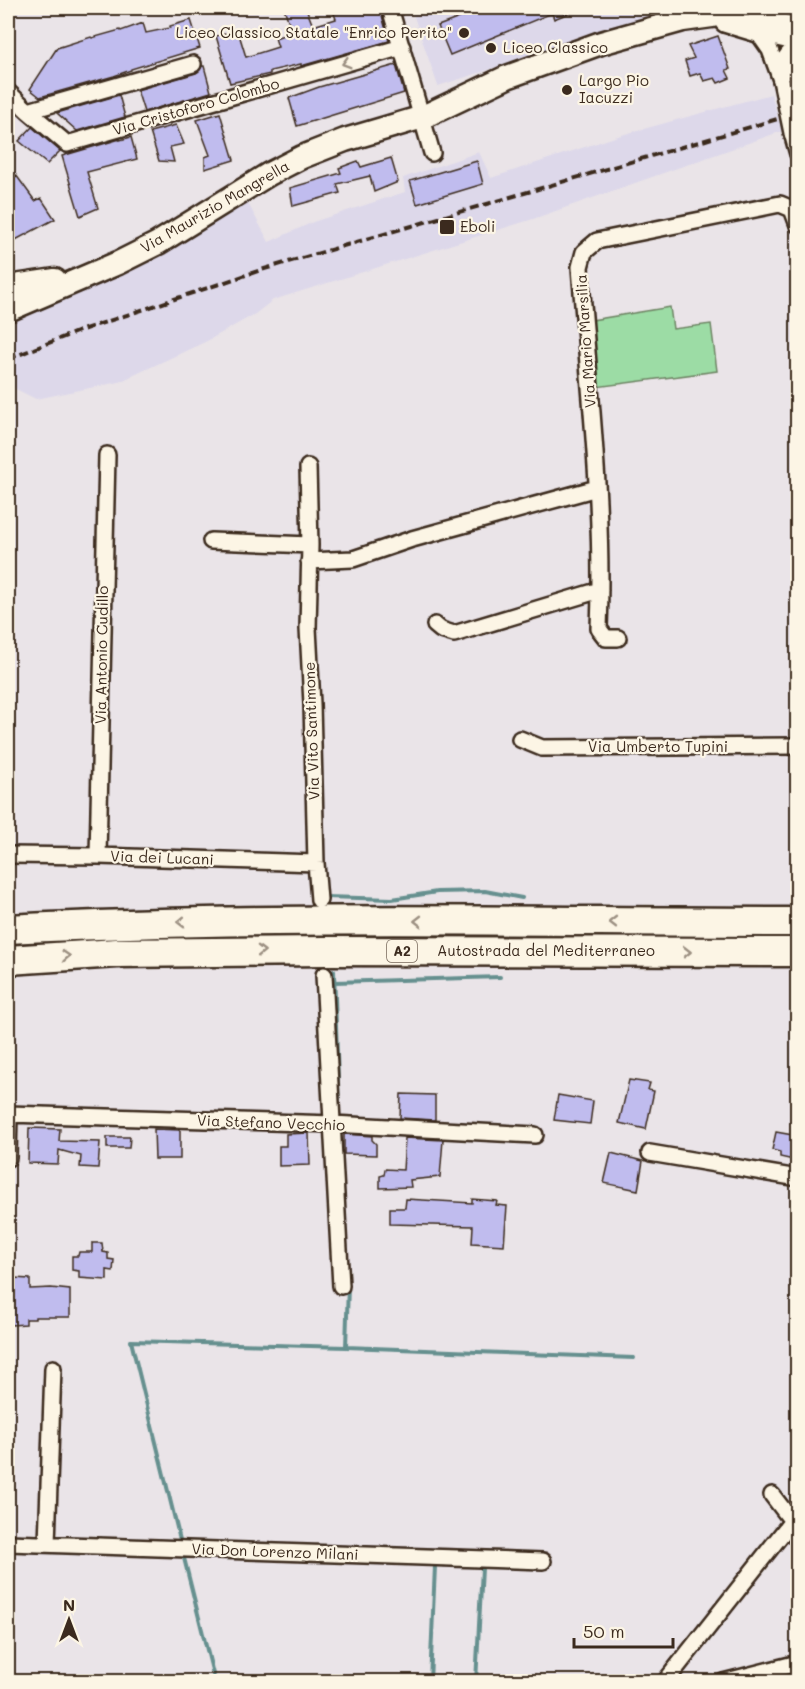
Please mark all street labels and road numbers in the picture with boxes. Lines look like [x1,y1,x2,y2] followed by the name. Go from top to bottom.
[110,73,282,139] street label: Via Cristoforo Colombo
[136,155,293,257] street label: Via Maurizio Mangrella
[570,274,600,409] street label: Via Mario Marsilia
[90,585,112,724] street label: Via Antonio Cudillo
[299,661,323,801] street label: Via Vito Santimone
[588,736,728,756] street label: Via Umberto Tupini
[110,845,214,869] street label: Via dei Lucani
[387,940,417,962] road number: A2
[437,940,655,960] street label: Autostrada del Mediterraneo
[197,1109,346,1135] street label: Via Stefano Vecchio
[191,1538,359,1564] street label: Via Don Lorenzo Milani

